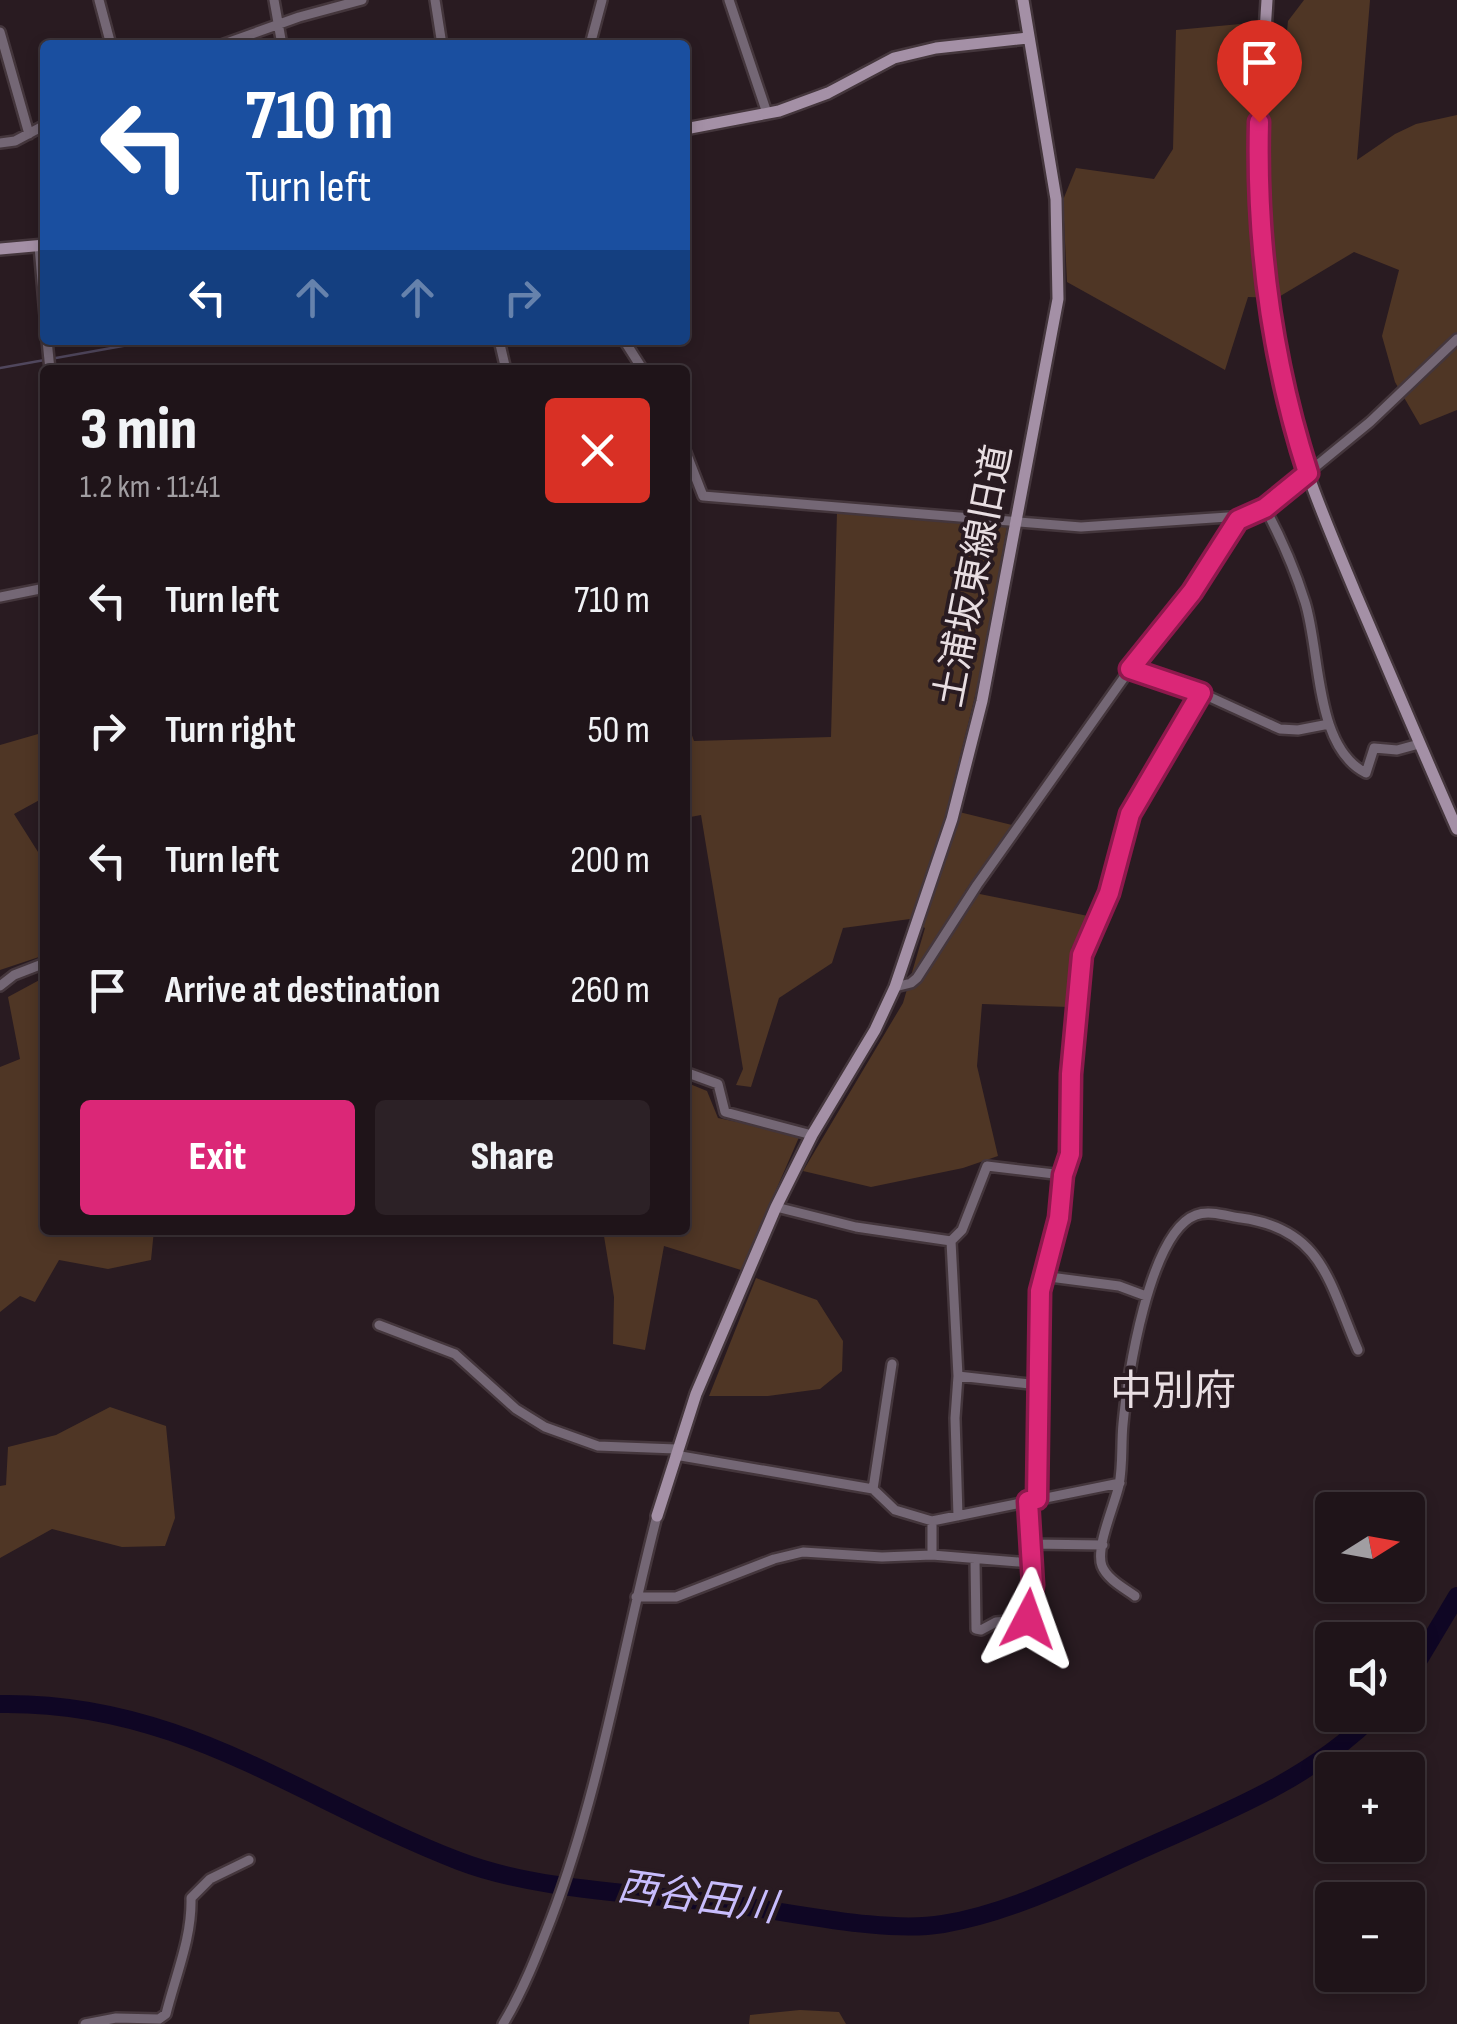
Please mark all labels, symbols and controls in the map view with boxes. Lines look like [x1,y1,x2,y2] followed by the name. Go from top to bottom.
[1217,20,1302,123] pin
[1232,35,1287,90] icon: arrive
[245,75,394,159] text: 710 m
[80,80,210,210] icon: left
[245,160,371,215] text: Turn left
[180,270,235,325] icon: left
[285,270,340,325] icon: ahead
[390,270,445,325] icon: ahead
[495,270,550,325] icon: right
[80,394,197,466] text: 3 min
[545,398,650,503] button: close
[927,441,1021,711] street label: 土浦坂東線旧道
[80,468,220,507] text: 1.2 km · 11:41
[80,573,135,628] icon: left
[165,578,279,623] text: Turn left
[574,578,650,623] text: 710 m
[80,703,135,758] icon: right
[165,708,296,753] text: Turn right
[587,708,650,753] text: 50 m
[80,833,135,888] icon: left
[165,838,279,883] text: Turn left
[570,838,650,883] text: 200 m
[80,963,135,1018] icon: arrive
[165,968,440,1013] text: Arrive at destination
[570,968,650,1013] text: 260 m
[80,1100,355,1215] button: Exit
[375,1100,650,1215] button: Share
[1110,1367,1236,1418] district label: 中別府
[1315,1492,1425,1602] north arrow
[1315,1492,1425,1992] map controls
[976,1567,1080,1671] position arrow
[1315,1622,1425,1732] button: sound
[1315,1752,1425,1862] button: +
[614,1863,784,1933] water label: 西谷田川
[1315,1882,1425,1992] button: −

